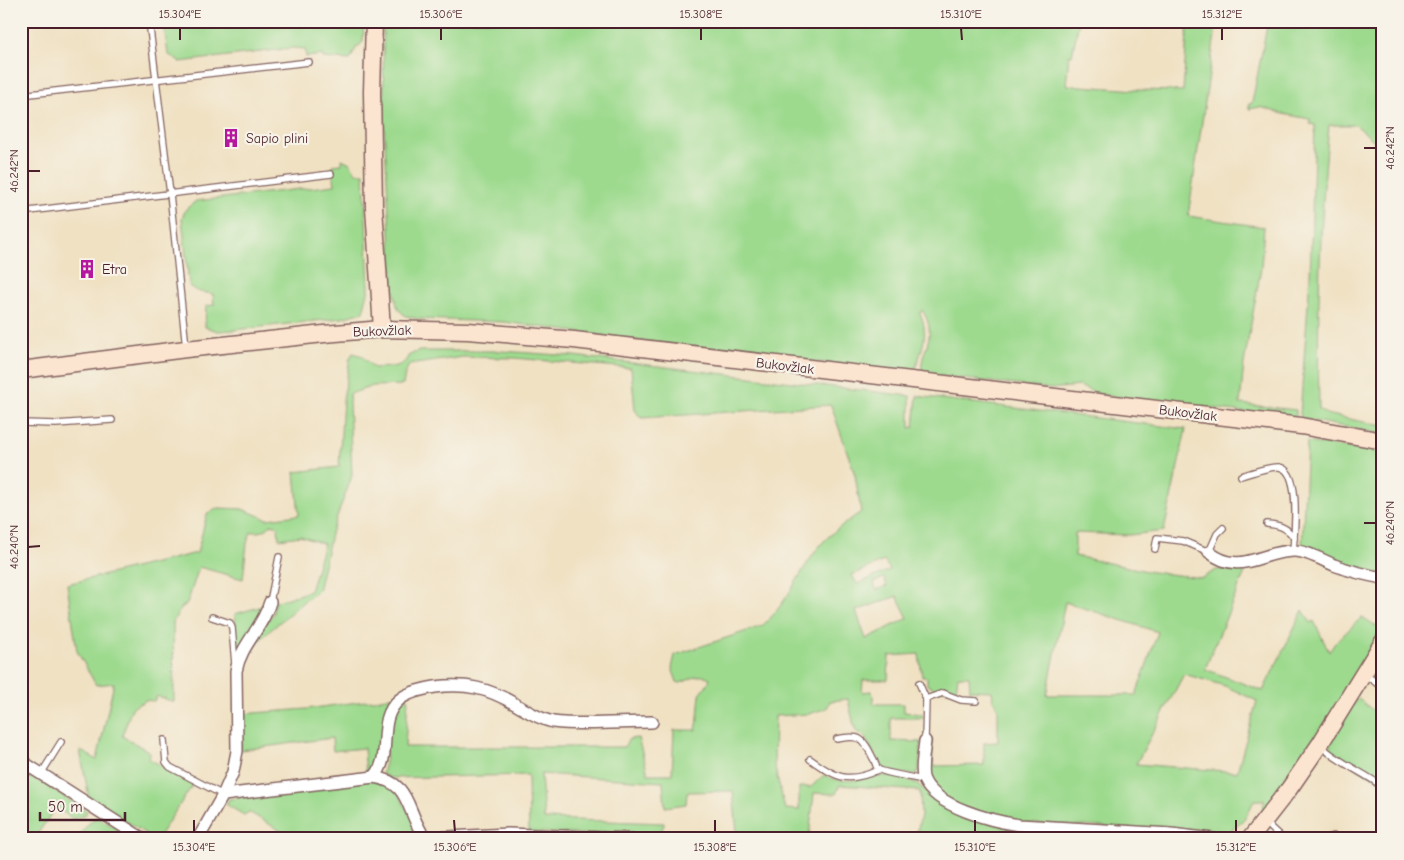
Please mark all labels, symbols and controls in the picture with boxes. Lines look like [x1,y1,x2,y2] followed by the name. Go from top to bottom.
[159,7,201,21] text: 15.304°E
[419,7,463,21] text: 15.306°E
[680,7,722,21] text: 15.308°E
[940,7,982,21] text: 15.310°E
[1202,7,1242,21] text: 15.312°E
[1383,126,1397,170] text: 46.242°N
[220,127,242,149] building icon: Sapio plini
[246,130,308,147] place label: Sapio plini
[7,149,21,193] text: 46.242°N
[76,258,98,280] building icon: Etra
[102,261,127,278] place label: Etra
[352,321,412,341] street label: Bukovžlak
[755,354,815,378] street label: Bukovžlak
[1158,401,1218,425] street label: Bukovžlak
[1383,501,1397,545] text: 46.240°N
[7,525,21,569] text: 46.240°N
[40,790,125,822] scale bar
[48,798,83,816] text: 50 m
[173,840,215,854] text: 15.304°E
[433,840,477,854] text: 15.306°E
[694,840,736,854] text: 15.308°E
[954,840,996,854] text: 15.310°E
[1216,840,1256,854] text: 15.312°E

